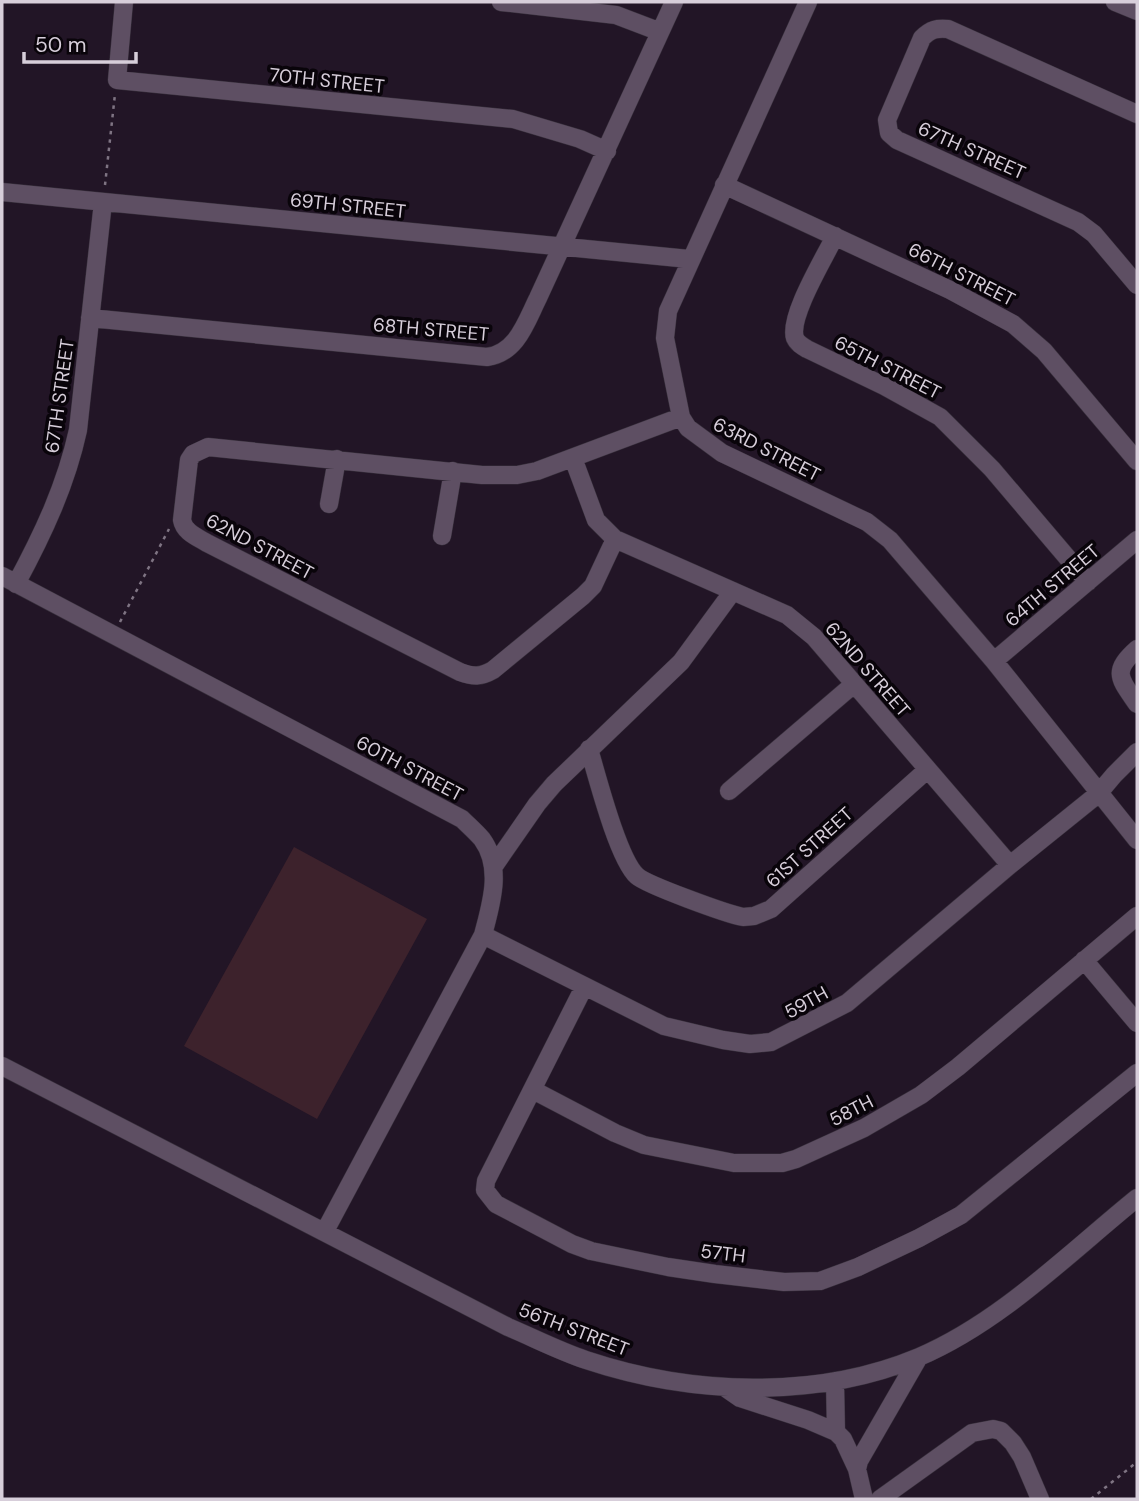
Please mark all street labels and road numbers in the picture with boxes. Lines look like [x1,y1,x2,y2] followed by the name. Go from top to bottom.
[268,62,386,99] street label: 70TH STREET
[914,116,1030,185] street label: 67TH STREET
[289,187,407,224] street label: 69TH STREET
[904,237,1020,312] street label: 66TH STREET
[372,312,490,347] street label: 68TH STREET
[830,330,946,405] street label: 65TH STREET
[39,337,80,455] street label: 67TH STREET
[709,412,825,487] street label: 63RD STREET
[202,508,318,585] street label: 62ND STREET
[1000,538,1105,632] street label: 64TH STREET
[819,616,916,722] street label: 62ND STREET
[352,730,468,807] street label: 60TH STREET
[760,801,858,893] street label: 61ST STREET
[780,980,832,1025] street label: 59TH
[825,1089,877,1132] street label: 58TH
[699,1238,747,1269] street label: 57TH
[515,1297,633,1362] street label: 56TH STREET

